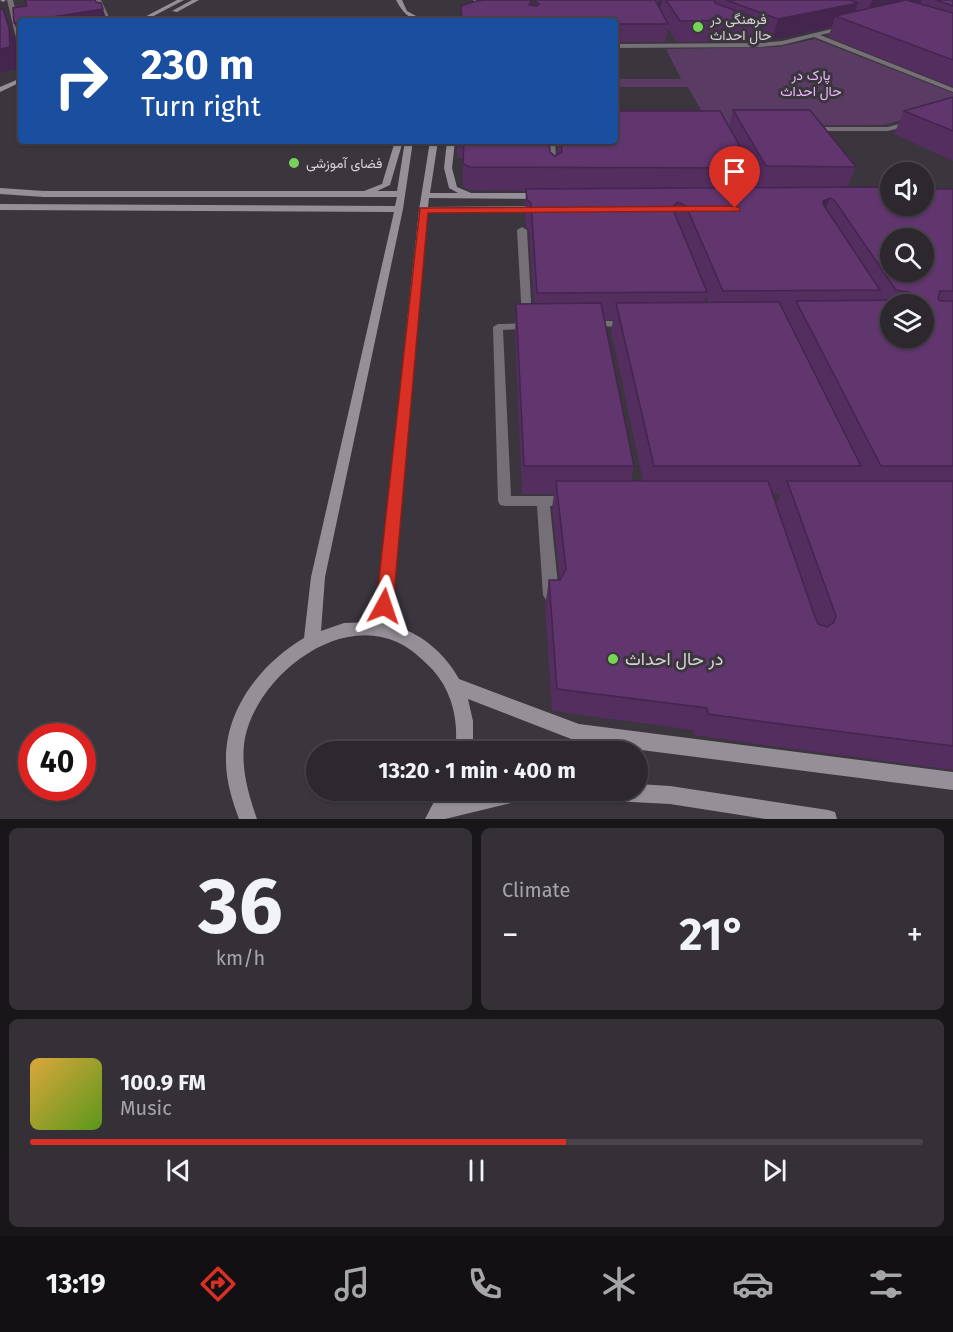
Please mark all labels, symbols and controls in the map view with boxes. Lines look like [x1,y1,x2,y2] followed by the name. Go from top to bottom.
[709,11,771,45] place label: فرهنگی در حال احداث
[691,20,705,34] marker: فرهنگی در حال احداث
[141,40,254,90] text: 230 m
[42,42,120,120] icon: right
[780,67,842,101] park label: پارک در حال احداث
[141,91,261,123] text: Turn right
[709,146,760,208] pin
[306,155,382,172] place label: فضای آموزشی
[718,155,751,188] icon: arrive
[287,156,301,170] marker: فضای آموزشی
[880,162,934,348] map controls
[880,162,934,216] button: sound
[880,228,934,282] button: search
[880,294,934,348] button: layers
[352,574,416,638] position arrow
[625,648,723,670] place label: در حال احداث
[606,652,620,666] marker: در حال احداث
[18,723,96,801] speed limit sign: 40
[378,757,576,784] text: 13:20 · 1 min · 400 m
[198,860,283,954] text: 36
[502,878,570,902] text: Climate
[679,908,746,962] text: 21°
[502,915,519,955] text: −
[907,915,923,955] text: +
[216,946,265,970] text: km/h
[120,1069,206,1096] text: 100.9 FM
[120,1096,172,1120] text: Music
[162,1154,195,1187] icon: previous
[460,1154,493,1187] icon: pause
[758,1154,791,1187] icon: next
[197,1263,239,1305] icon: directions
[331,1263,373,1305] icon: music
[464,1263,506,1305] icon: phone
[598,1263,640,1305] icon: climate
[732,1263,774,1305] icon: car
[865,1263,907,1305] icon: filters
[46,1268,106,1300] text: 13:19

